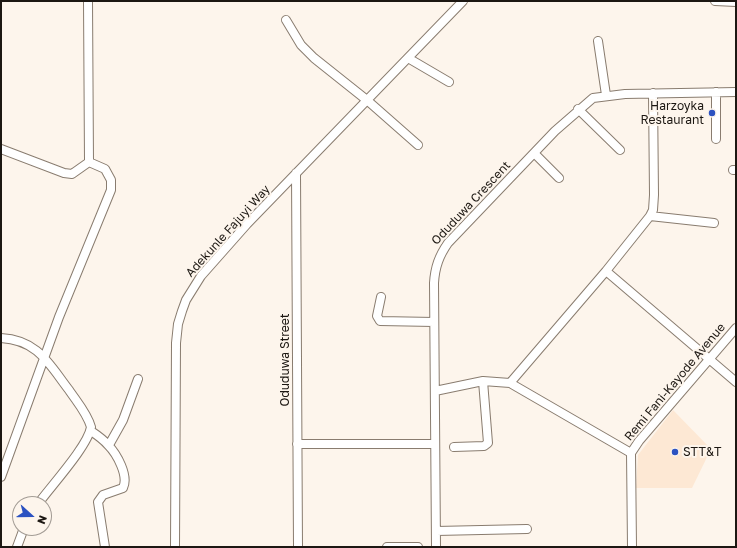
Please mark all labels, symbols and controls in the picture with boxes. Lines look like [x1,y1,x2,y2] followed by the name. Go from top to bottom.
[640,99,704,127] place label: Harzoyka Restaurant
[707,108,717,118] marker: Harzoyka Restaurant
[429,158,513,248] street label: Oduduwa Crescent
[183,182,273,280] street label: Adekunle Fajuyi Way
[278,314,292,406] street label: Oduduwa Street
[622,320,728,444] street label: Remi Fani-Kayode Avenue
[683,445,721,459] place label: STT&T
[670,447,680,457] marker: STT&T
[12,496,52,536] north arrow
[35,514,50,526] text: N

